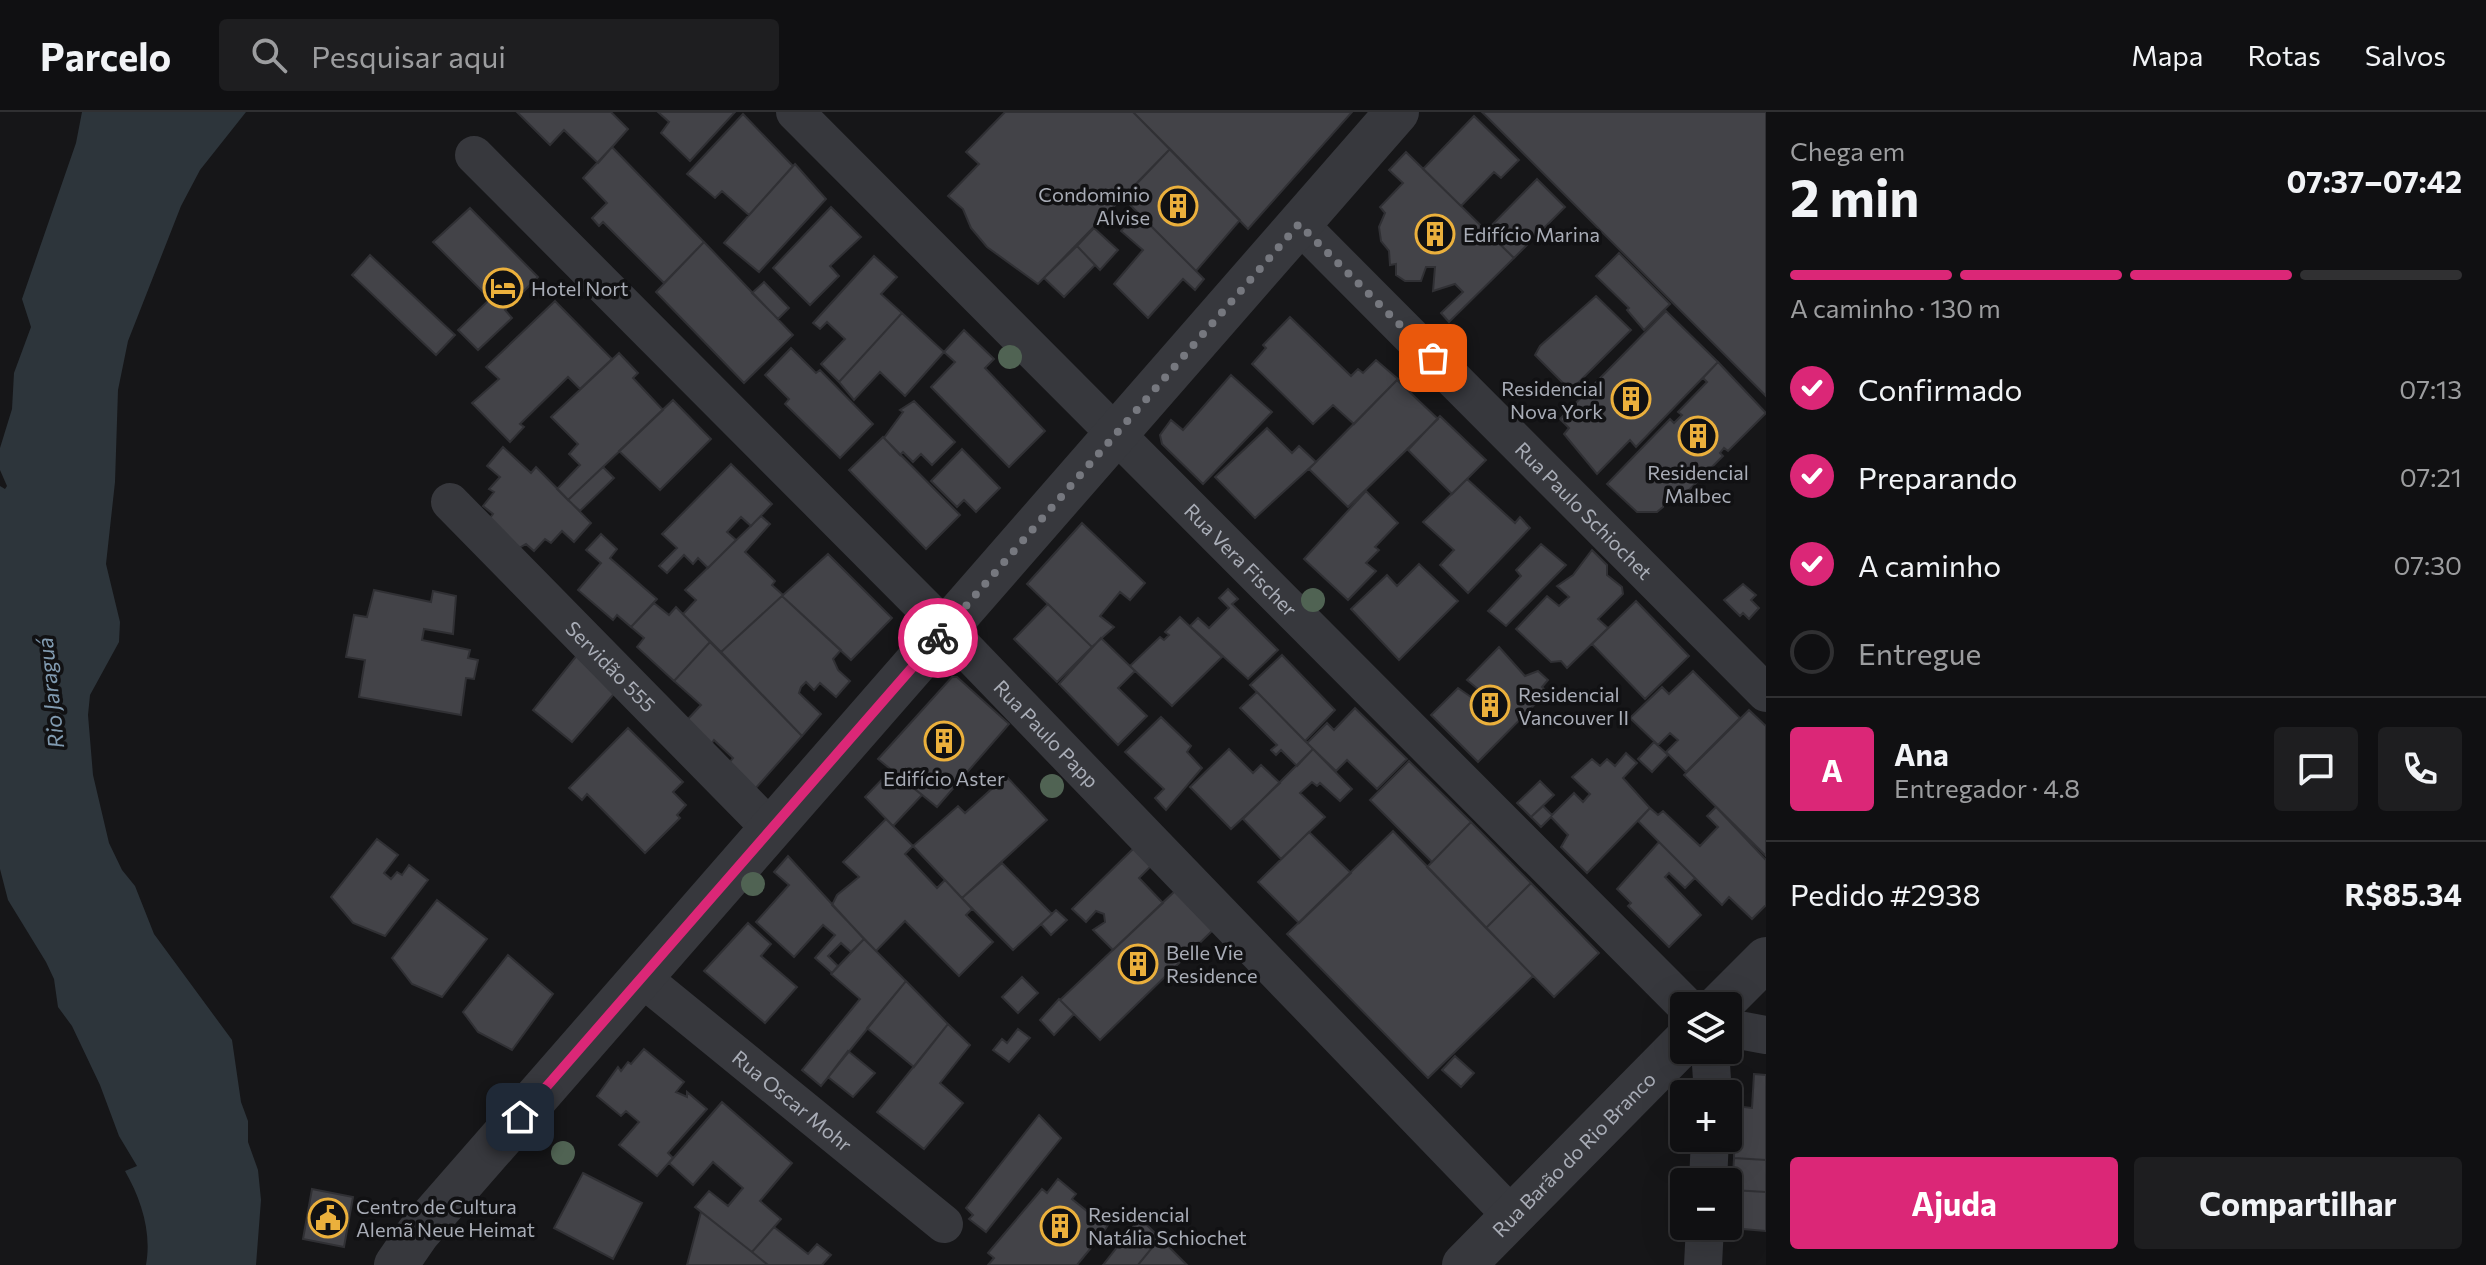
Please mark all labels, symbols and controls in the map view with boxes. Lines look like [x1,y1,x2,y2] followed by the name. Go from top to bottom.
[219,19,779,91] search box
[40,32,171,79] text: Parcelo
[247,33,291,77] icon: search
[311,37,506,74] text: Pesquisar aqui
[2131,38,2204,72] text: Mapa
[2248,38,2321,72] text: Rotas
[2365,38,2446,72] text: Salvos
[1790,135,1905,166] text: Chega em
[2287,162,2462,199] text: 07:37–07:42
[1790,164,1919,228] text: 2 min
[1038,182,1150,229] place label: Condominio Alvise
[1157,185,1199,227] building icon: Condominio Alvise
[1414,213,1456,255] building icon: Edifício Marina
[1463,222,1600,246] place label: Edifício Marina
[482,267,524,309] hotel icon: Hotel Nort
[531,276,629,300] place label: Hotel Nort
[1790,292,2001,323] text: A caminho · 130 m
[1399,324,1467,392] pin
[1411,336,1455,380] icon: bag
[1790,366,1834,410] icon: check
[1858,370,2022,407] text: Confirmado
[2399,373,2462,404] text: 07:13
[1501,376,1603,423] place label: Residencial Nova York
[1610,378,1652,420] building icon: Residencial Nova York
[1677,415,1719,457] building icon: Residencial Malbec
[1511,437,1657,584] street label: Rua Paulo Schiochet
[1790,454,1834,498] icon: check
[1858,458,2017,495] text: Preparando
[1647,460,1749,507] place label: Residencial Malbec
[2400,461,2462,492] text: 07:21
[1180,498,1302,621] street label: Rua Vera Fischer
[1790,542,1834,586] icon: check
[1858,546,2001,583] text: A caminho
[2393,549,2462,580] text: 07:30
[898,598,978,678] courier
[561,616,661,717] street label: Servidão 555
[916,616,960,660] icon: bike
[1858,634,1981,671] text: Entregue
[31,636,69,750] water label: Rio Jaraguá
[989,675,1104,792] street label: Rua Paulo Papp
[1518,682,1629,729] place label: Residencial Vancouver II
[1469,684,1511,726] building icon: Residencial Vancouver II
[923,720,965,762] building icon: Edifício Aster
[2274,727,2358,811] button: chat
[2378,727,2462,811] button: phone
[1894,735,1949,772] text: Ana
[1821,751,1843,788] text: A
[883,766,1005,790] place label: Edifício Aster
[1894,772,2080,803] text: Entregador · 4.8
[1790,875,1981,912] text: Pedido #2938
[2345,875,2462,912] text: R$85.34
[1166,940,1258,987] place label: Belle Vie Residence
[1117,943,1159,985] building icon: Belle Vie Residence
[1670,992,1742,1240] map controls
[1670,992,1742,1064] button: layers
[728,1045,857,1156] street label: Rua Oscar Mohr
[1487,1066,1660,1242] street label: Rua Barão do Rio Branco
[1670,1080,1742,1152] button: +
[486,1083,554,1151] pin
[498,1095,542,1139] icon: home
[1790,1157,2118,1249] button: Ajuda
[2134,1157,2462,1249] button: Compartilhar
[1670,1168,1742,1240] button: −
[356,1194,535,1241] place label: Centro de Cultura Alemã Neue Heimat
[307,1197,349,1239] public building icon: Centro de Cultura Alemã Neue Heimat
[1088,1202,1247,1249] place label: Residencial Natália Schiochet
[1039,1205,1081,1247] building icon: Residencial Natália Schiochet

